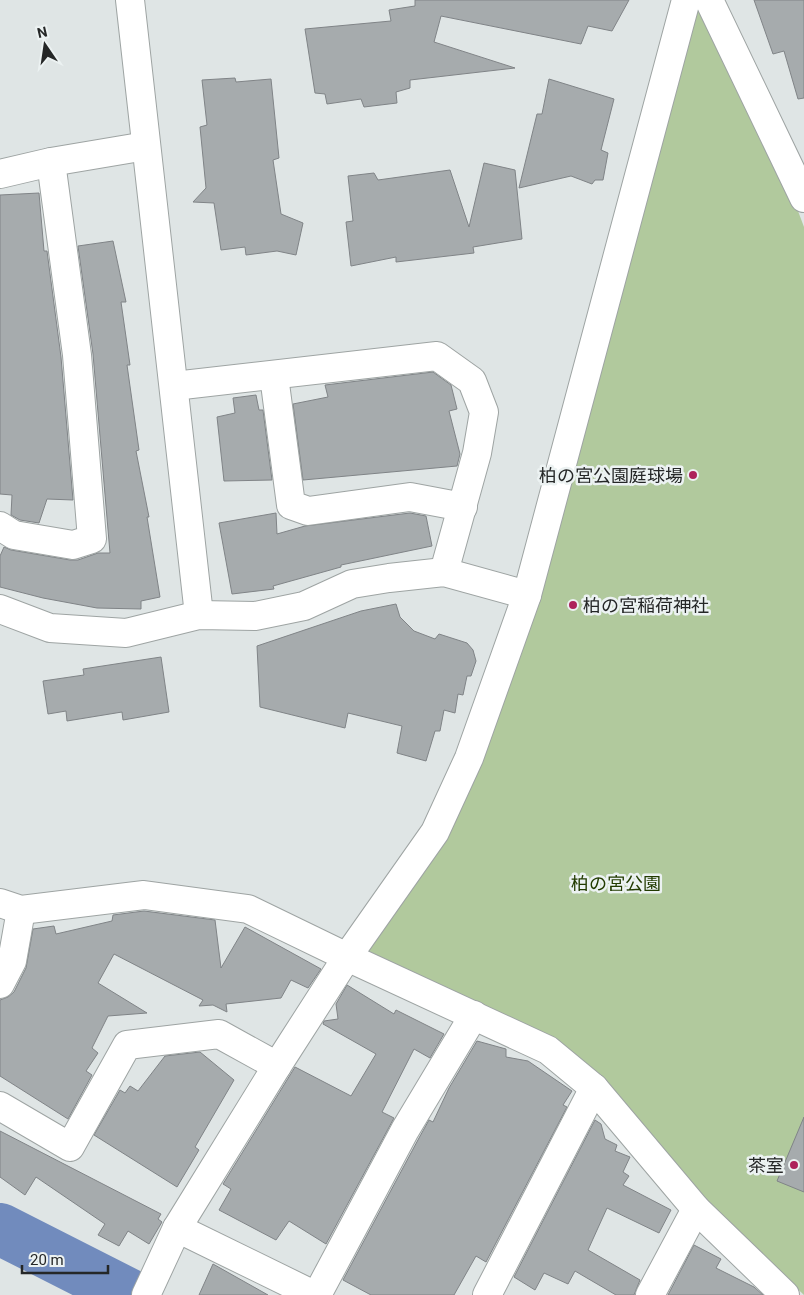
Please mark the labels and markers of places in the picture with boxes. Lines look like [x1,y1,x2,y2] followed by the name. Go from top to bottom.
[539,465,683,486] place label: 柏の宮公園庭球場
[687,469,699,481] marker: 柏の宮公園庭球場
[583,595,709,616] place label: 柏の宮稲荷神社
[567,599,579,611] marker: 柏の宮稲荷神社
[748,1155,784,1176] place label: 茶室
[788,1159,800,1171] marker: 茶室

